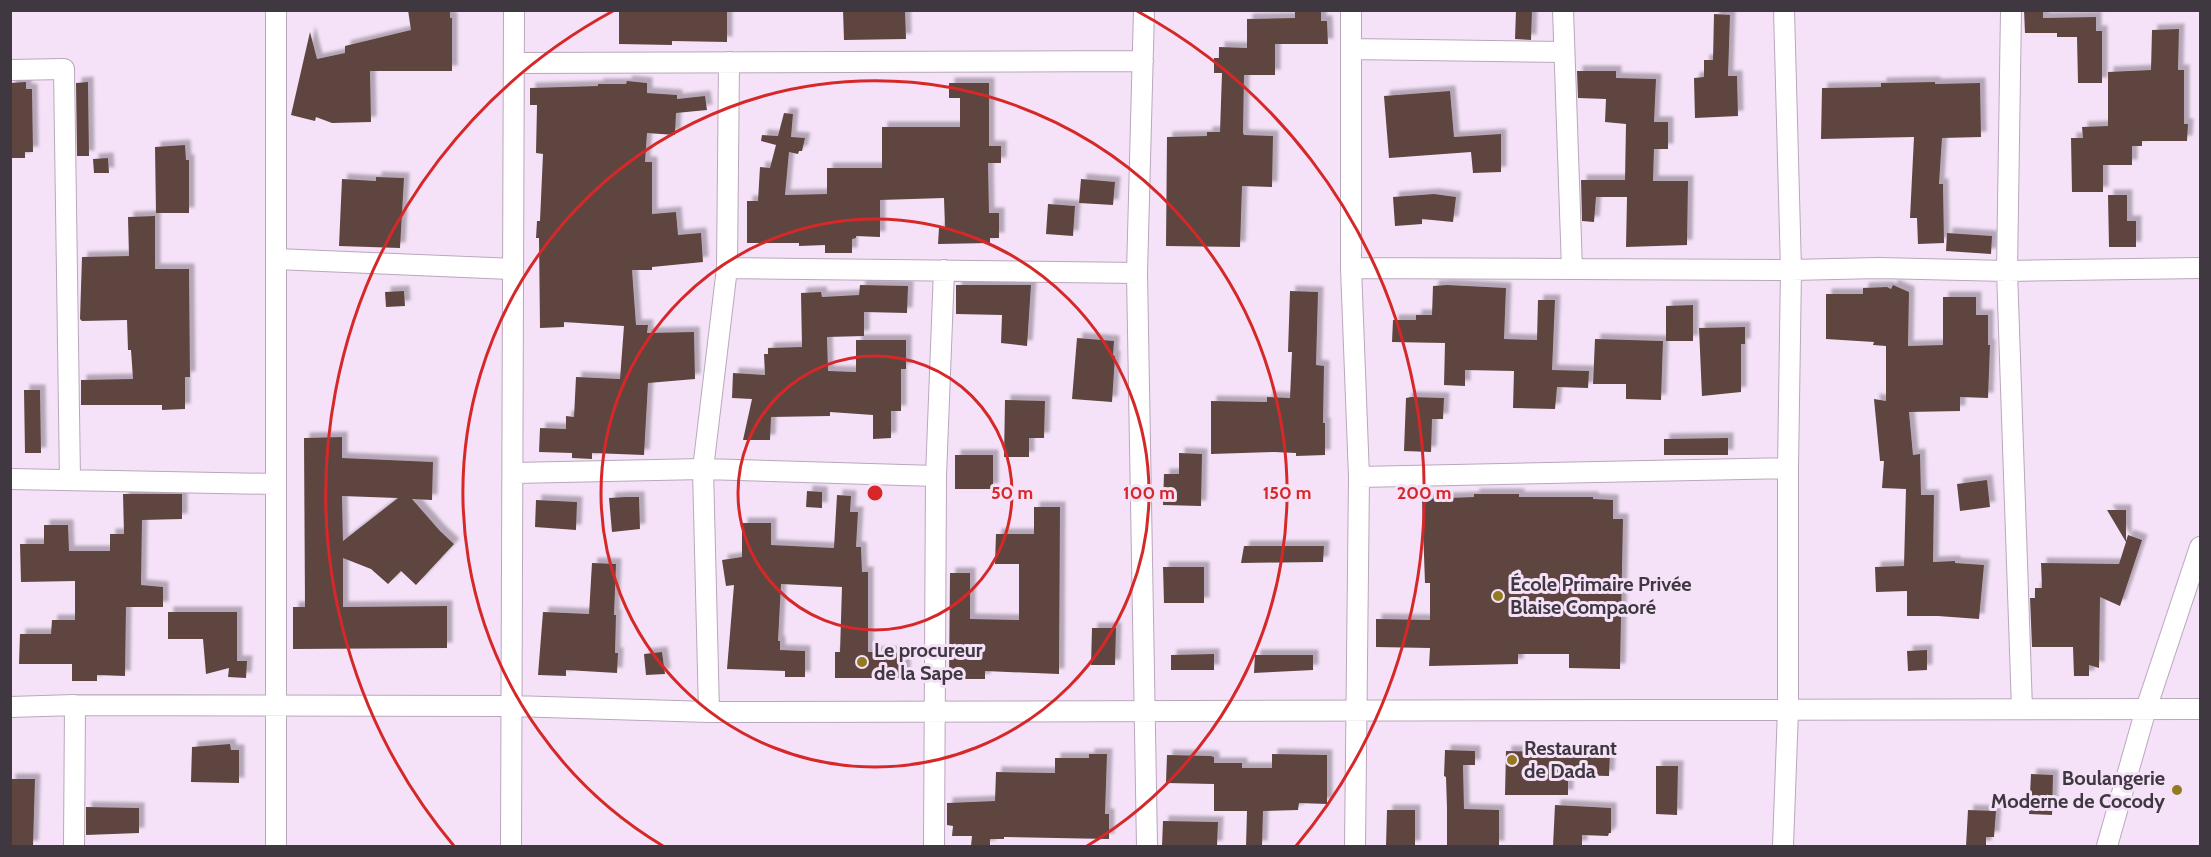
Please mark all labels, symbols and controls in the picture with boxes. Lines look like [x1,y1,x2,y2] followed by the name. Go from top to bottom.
[991,482,1033,504] text: 50 m
[1123,482,1175,504] text: 100 m
[1263,482,1311,504] text: 150 m
[1397,482,1451,504] text: 200 m
[865,483,885,503] centre of rings
[1510,572,1692,619] place label: École Primaire Privée Blaise Compaoré
[1491,589,1505,603] marker: École Primaire Privée Blaise Compaoré
[874,638,983,685] place label: Le procureur de la Sape
[855,655,869,669] marker: Le procureur de la Sape
[1524,736,1617,783] place label: Restaurant de Dada
[1505,753,1519,767] marker: Restaurant de Dada
[1991,766,2165,813] place label: Boulangerie Moderne de Cocody
[2170,783,2184,797] marker: Boulangerie Moderne de Cocody

